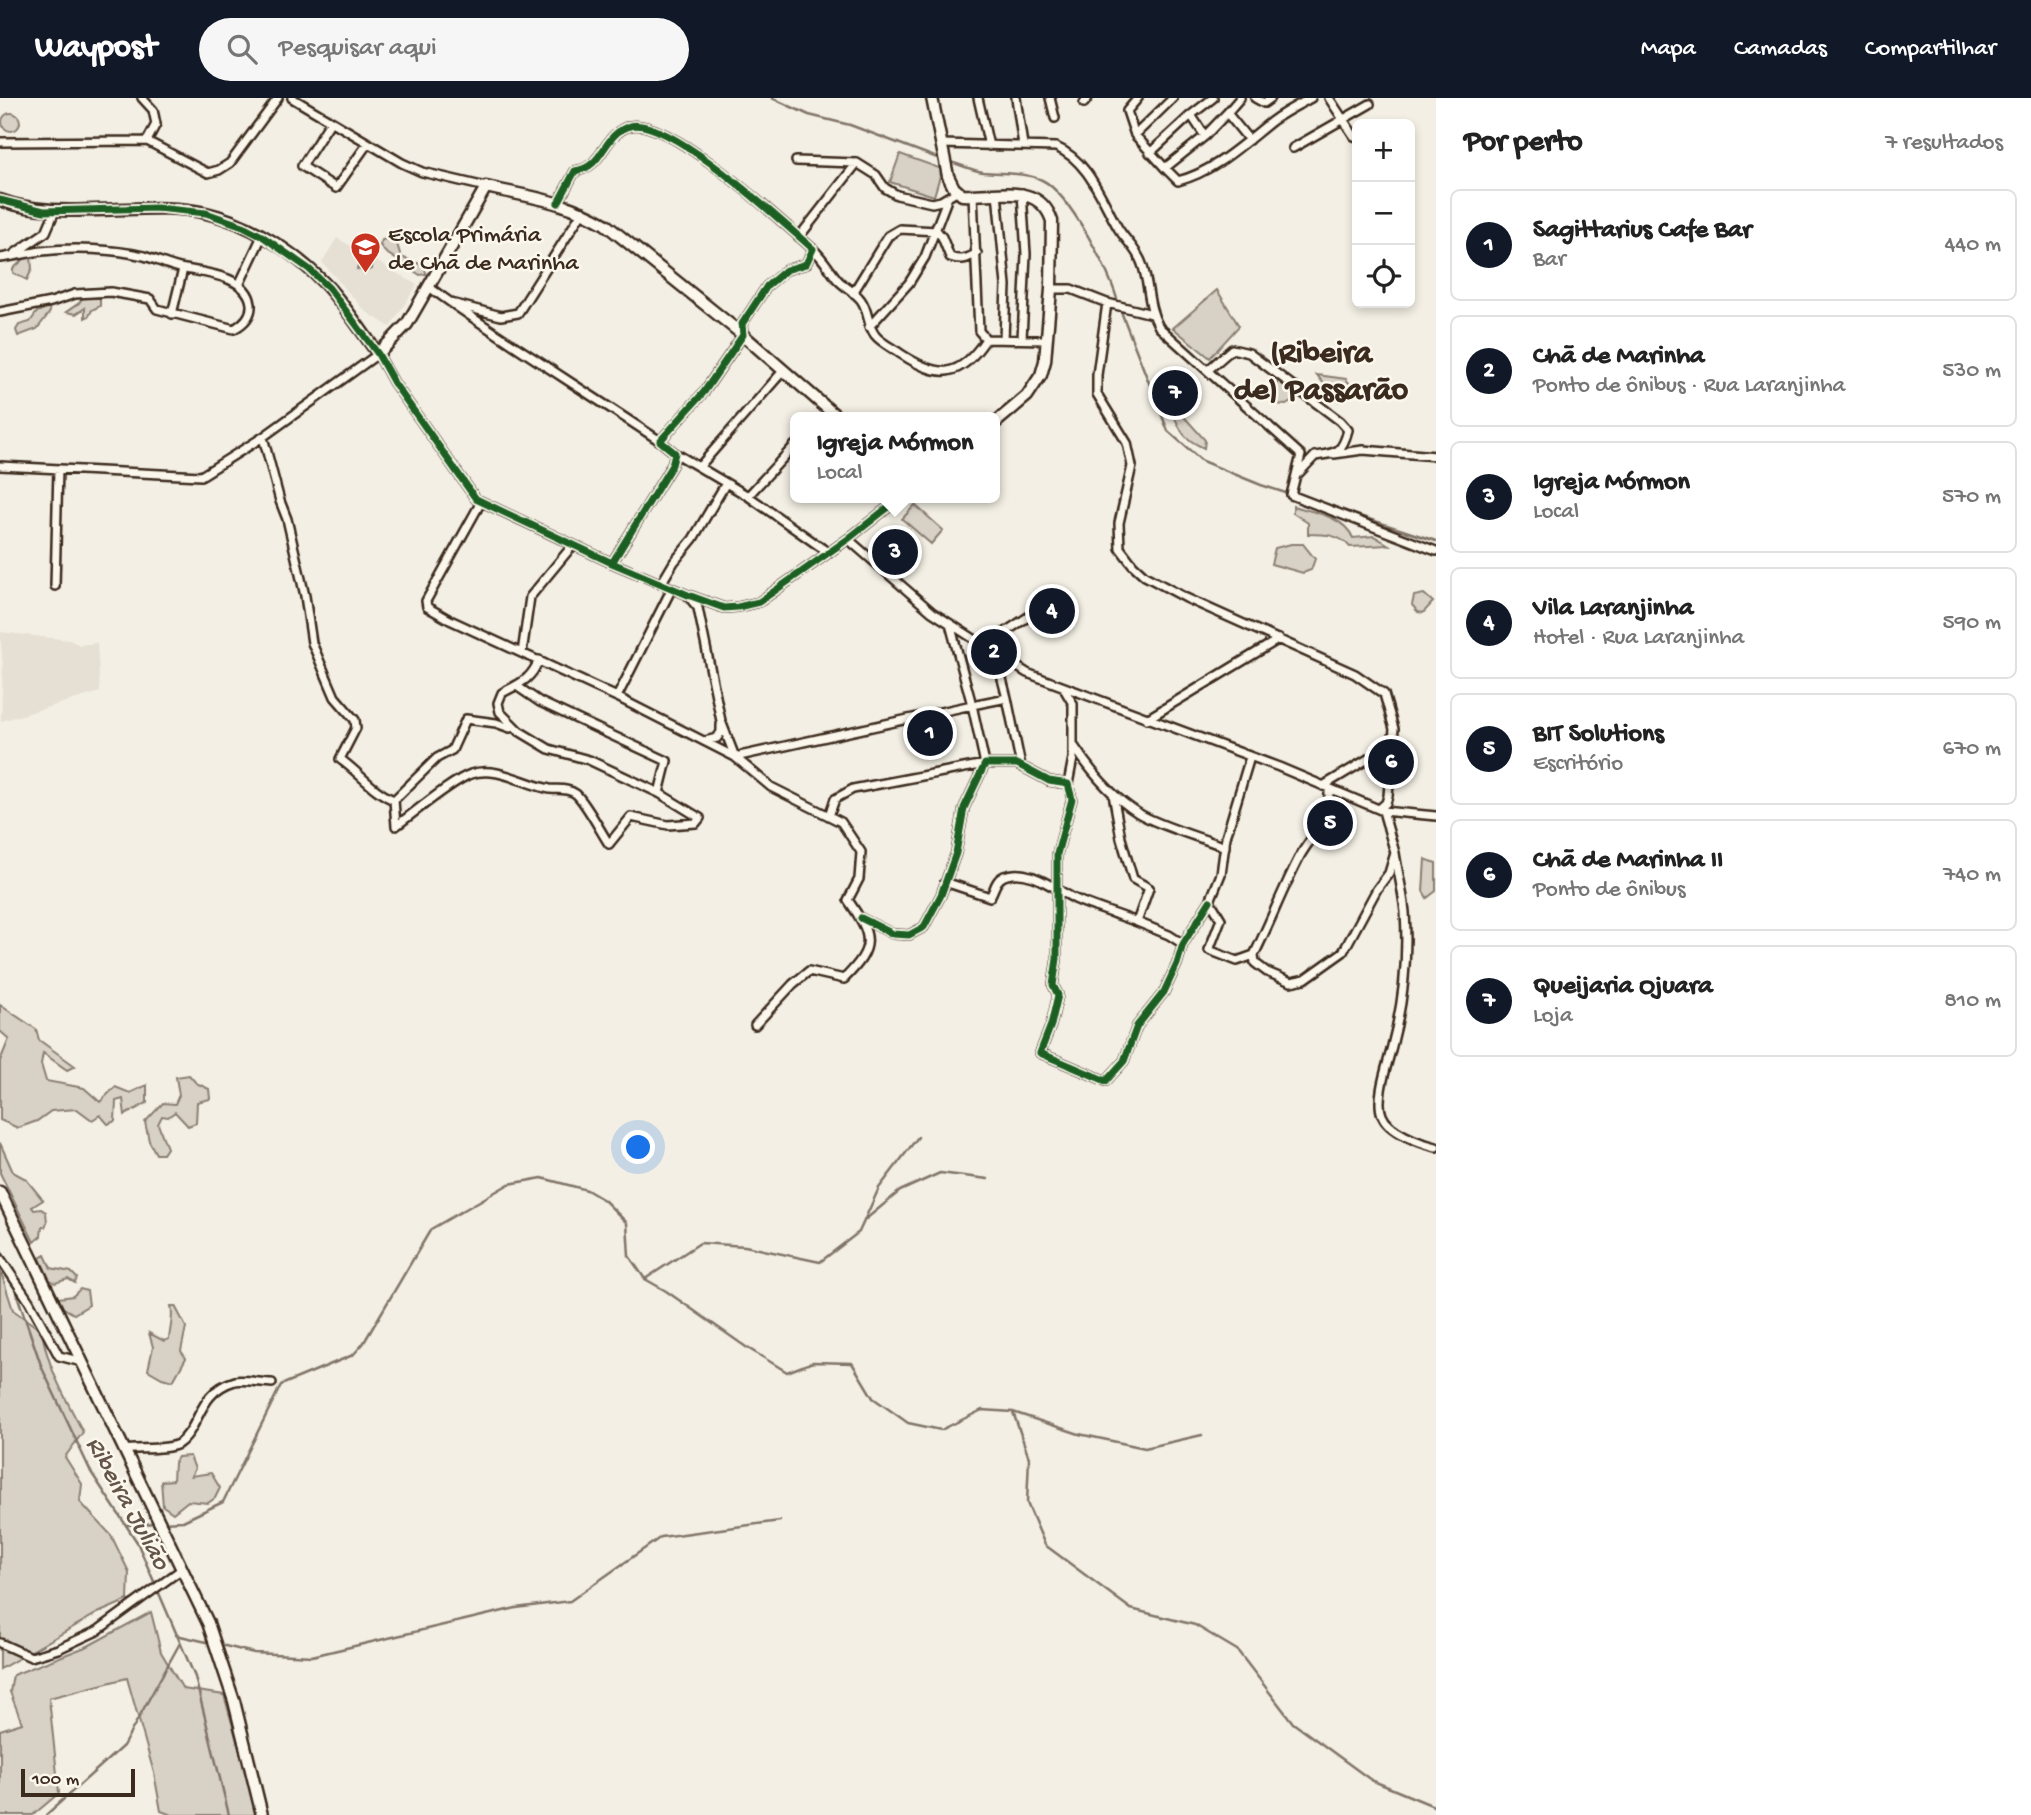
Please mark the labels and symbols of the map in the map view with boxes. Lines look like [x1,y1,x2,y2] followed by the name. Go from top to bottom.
[388,222,579,279] place label: Escola Primária de Chã de Marinha
[348,230,382,274] school or university icon: Escola Primária de Chã de Marinha
[1234,336,1409,411] district label: (Ribeira de) Passarão
[1152,367,1198,419] pin: 7
[872,526,918,578] pin: 3
[1029,585,1075,637] pin: 4
[971,626,1017,678] pin: 2
[907,707,953,759] pin: 1
[1368,736,1414,788] pin: 6
[1307,797,1353,849] pin: 5
[621,1130,655,1164] your location
[77,1432,176,1577] water label: Ribeira Julião
[21,1766,135,1798] scale bar

